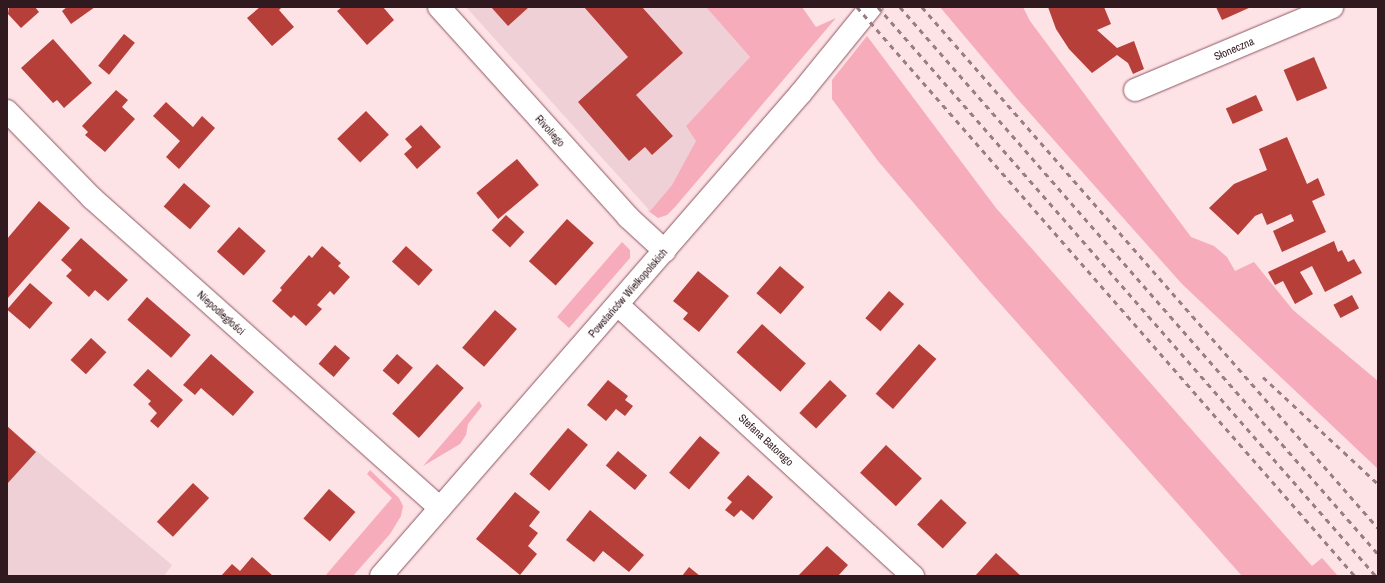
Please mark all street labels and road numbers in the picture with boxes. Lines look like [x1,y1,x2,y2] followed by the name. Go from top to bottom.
[1212,35,1256,63] street label: Słoneczna
[532,112,568,150] street label: Rivoliego
[586,246,670,340] street label: Powstańców Wielkopolskich
[194,288,248,338] street label: Niepodległości
[736,411,796,469] street label: Stefana Batorego

